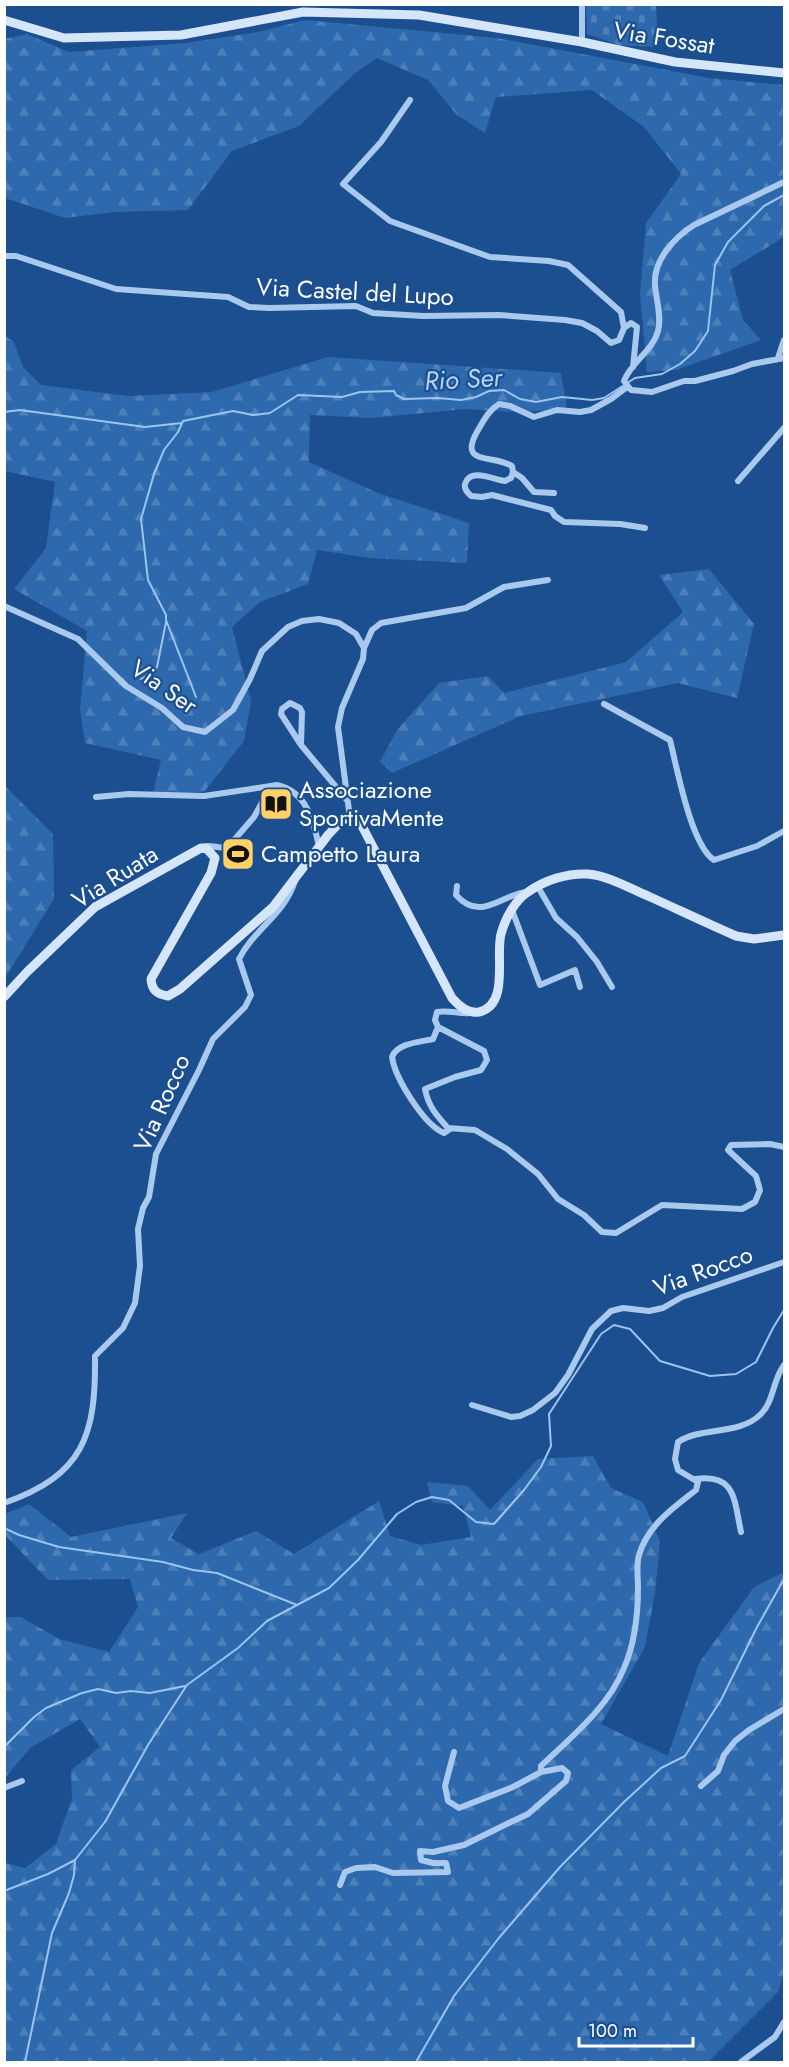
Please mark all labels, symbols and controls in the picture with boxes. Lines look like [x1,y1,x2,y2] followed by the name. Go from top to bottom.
[611,12,717,63] street label: Via Fossat
[255,269,455,314] street label: Via Castel del Lupo
[423,358,504,400] water label: Rio Ser
[124,651,205,723] street label: Via Ser
[299,772,444,835] place label: Associazione SportivaMente
[258,786,294,822] library icon: Associazione SportivaMente
[65,836,165,917] street label: Via Ruata
[220,836,256,872] sports icon: Campetto Laura
[261,836,420,871] place label: Campetto Laura
[125,1048,199,1157] street label: Via Rocco
[648,1236,757,1305] street label: Via Rocco
[579,2010,693,2048] scale bar
[588,2018,637,2044] text: 100 m

